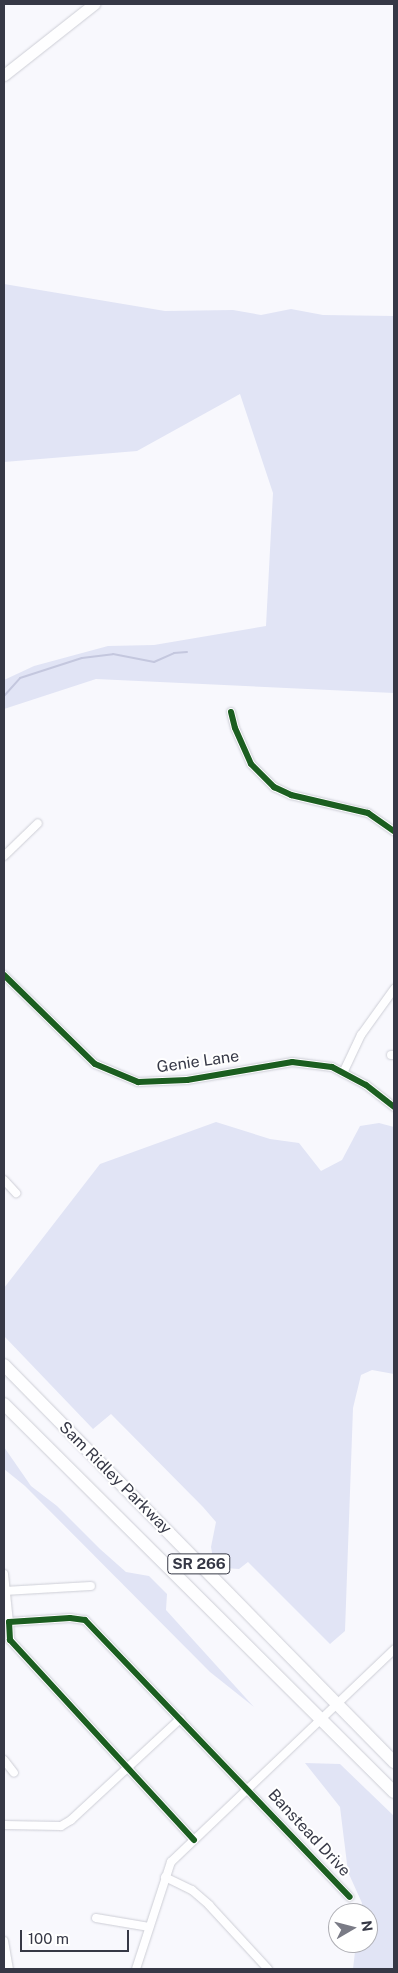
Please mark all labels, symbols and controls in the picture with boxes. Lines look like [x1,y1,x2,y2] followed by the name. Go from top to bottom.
[156,1047,240,1077] street label: Genie Lane
[55,1418,175,1538] street label: Sam Ridley Parkway
[166,1552,232,1576] road number: SR 266
[264,1785,354,1881] street label: Banstead Drive
[328,1903,378,1953] north arrow
[22,1920,131,1952] scale bar
[358,1920,376,1933] text: N
[28,1930,69,1947] text: 100 m

